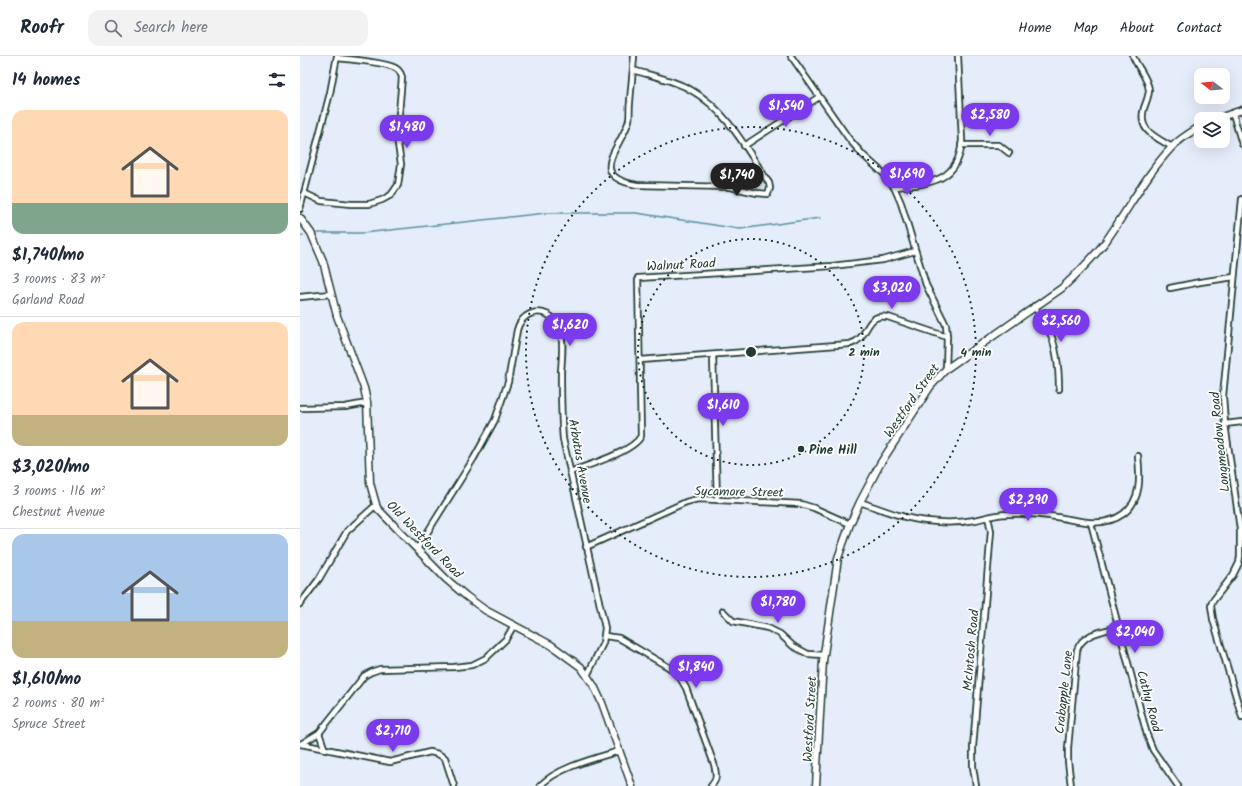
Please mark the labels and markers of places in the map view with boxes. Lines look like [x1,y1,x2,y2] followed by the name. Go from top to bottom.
[753,94,819,128] pin: $1,540
[957,103,1023,137] pin: $2,580
[374,115,440,149] pin: $1,480
[874,162,940,196] pin: $1,690
[704,163,770,197] pin: $1,740
[859,276,925,310] pin: $3,020
[1028,309,1094,343] pin: $2,560
[537,313,603,347] pin: $1,620
[744,345,758,359] centre of rings
[690,393,756,427] pin: $1,610
[809,440,857,461] place label: Pine Hill
[796,444,806,454] marker: Pine Hill
[995,488,1061,522] pin: $2,290
[745,590,811,624] pin: $1,780
[1102,620,1168,654] pin: $2,040
[663,655,729,689] pin: $1,840
[360,719,426,753] pin: $2,710

